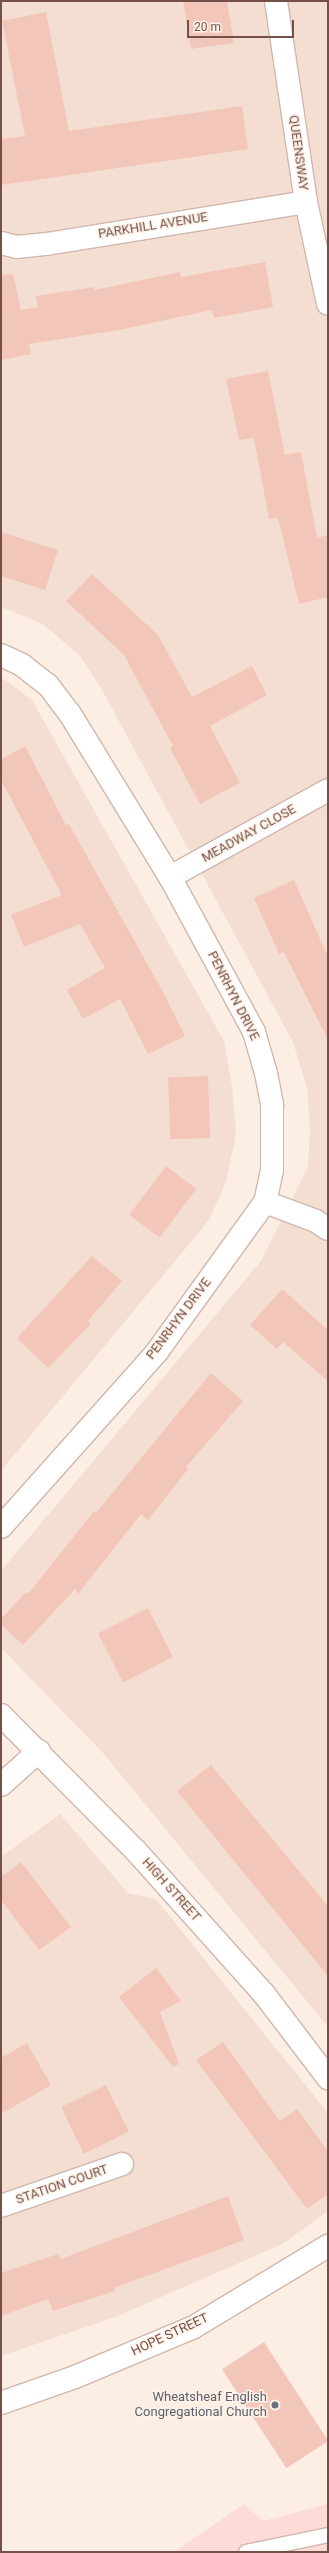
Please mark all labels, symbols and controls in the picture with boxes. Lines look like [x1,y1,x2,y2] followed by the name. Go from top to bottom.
[189,12,296,38] scale bar
[194,20,221,34] text: 20 m
[285,114,311,192] street label: QUEENSWAY
[97,210,209,242] street label: PARKHILL AVENUE
[199,802,299,866] street label: MEADWAY CLOSE
[204,949,262,1043] street label: PENRHYN DRIVE
[143,1275,215,1363] street label: PENRHYN DRIVE
[138,1855,204,1925] street label: HIGH STREET
[14,2162,110,2208] street label: STATION COURT
[129,2310,211,2360] street label: HOPE STREET
[135,2390,267,2421] place label: Wheatsheaf English Congregational Church
[270,2400,280,2410] marker: Wheatsheaf English Congregational Church

